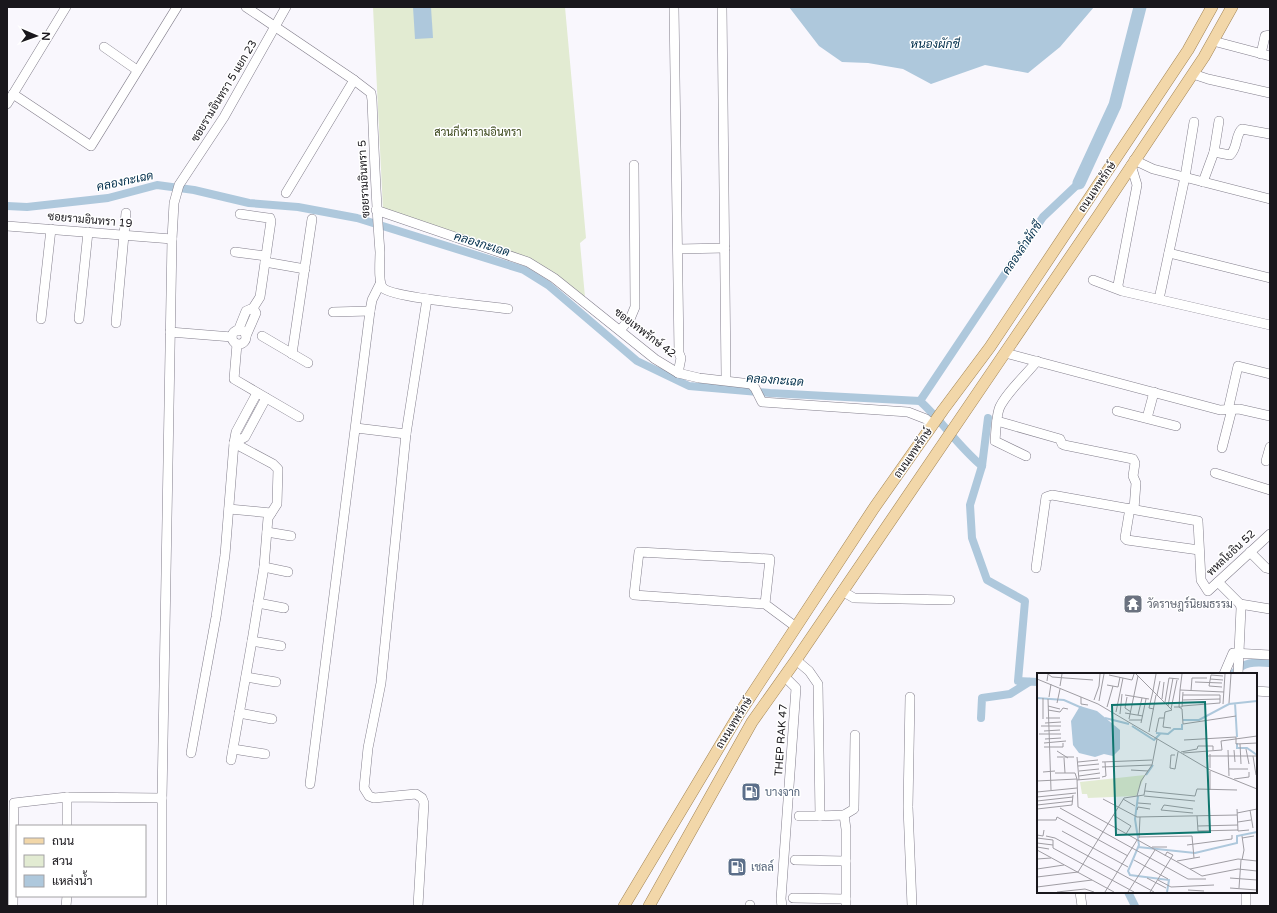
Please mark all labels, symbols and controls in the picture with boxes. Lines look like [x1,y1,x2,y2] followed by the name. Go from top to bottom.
[16,16,56,56] north arrow
[39,32,52,41] text: N
[910,36,961,51] water label: หนองผักชี
[188,38,260,144] street label: ซอยรามอินทรา 5 แยก 23
[434,124,522,139] park label: สวนกีฬารามอินทรา
[355,140,373,218] street label: ซอยรามอินทรา 5
[1074,158,1119,215] street label: ถนนเทพรักษ์
[95,168,155,194] water label: คลองกะเฉด
[47,210,133,230] street label: ซอยรามอินทรา 19
[998,217,1045,277] water label: คลองลำผักชี
[452,229,512,259] water label: คลองกะเฉด
[612,304,680,360] street label: ซอยเทพรักษ์ 42
[746,371,804,389] water label: คลองกะเฉด
[889,424,935,481] street label: ถนนเทพรักษ์
[1203,526,1258,579] street label: พหลโยธิน 52
[1122,593,1144,615] temple icon: วัดราษฎร์นิยมธรรม
[1147,596,1233,612] place label: วัดราษฎร์นิยมธรรม
[1037,673,1257,893] inset map
[711,693,755,751] street label: ถนนเทพรักษ์
[772,703,790,777] street label: THEP RAK 47
[740,781,762,803] fuel station icon: บางจาก
[765,786,800,799] place label: บางจาก
[16,825,146,897] legend
[52,834,75,848] text: ถนน
[52,854,73,868] text: สวน
[726,856,748,878] fuel station icon: เชลล์
[751,859,774,874] place label: เชลล์
[52,870,92,888] text: แหล่งน้ำ

